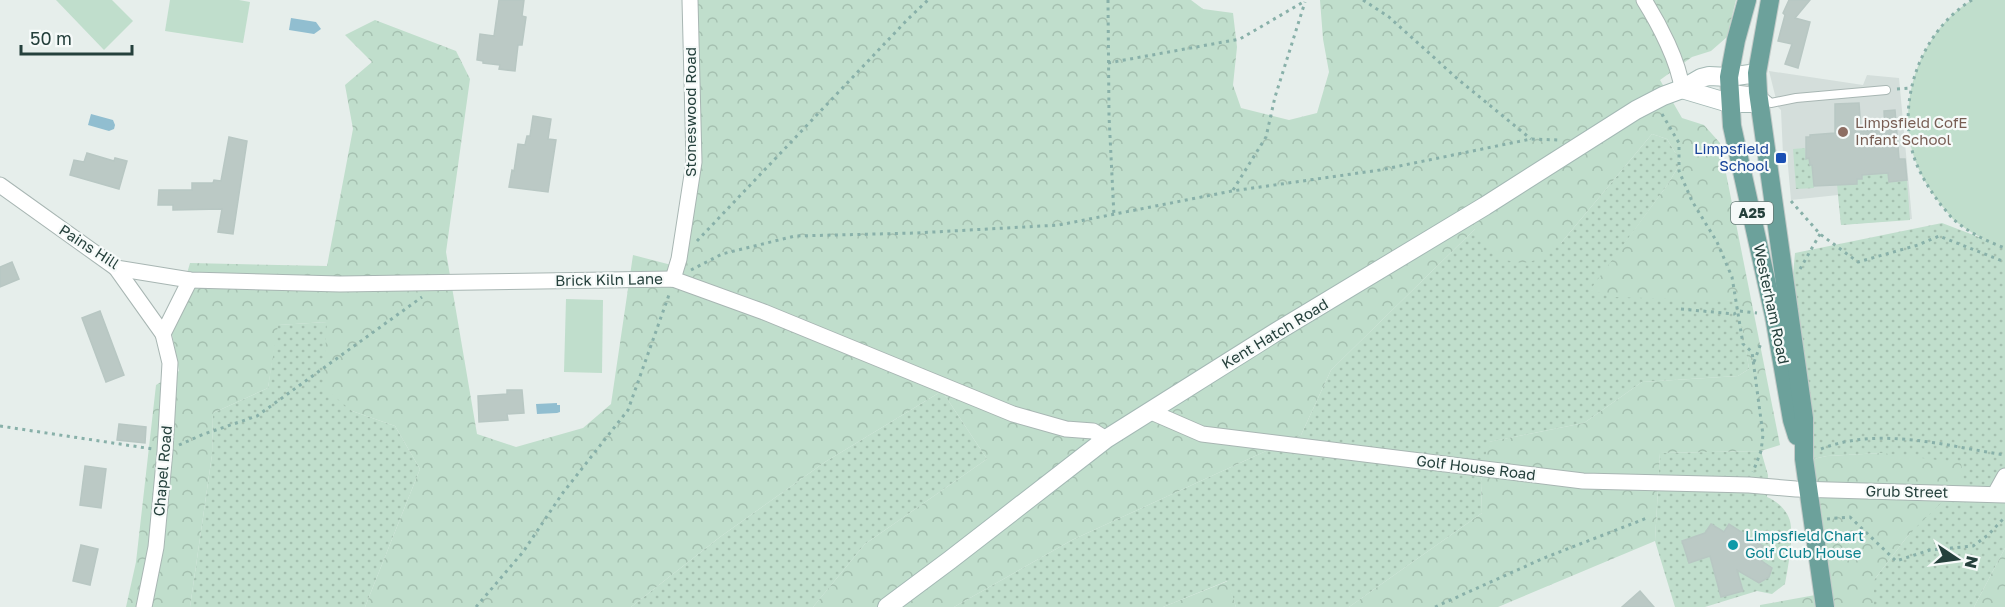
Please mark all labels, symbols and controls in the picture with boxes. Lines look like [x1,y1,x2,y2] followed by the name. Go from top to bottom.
[21,18,132,56] scale bar
[30,27,72,49] text: 50 m
[681,47,699,177] street label: Stoneswood Road
[1855,113,1968,148] place label: Limpsfield CofE Infant School
[1836,125,1850,139] marker: Limpsfield CofE Infant School
[1694,139,1769,174] place label: Limpsfield School
[1774,151,1788,165] marker: Limpsfield School
[1731,202,1773,224] road number: A25
[56,220,123,272] street label: Pains Hill
[1750,242,1794,366] street label: Westerham Road
[555,269,663,289] street label: Brick Kiln Lane
[1218,294,1331,372] street label: Kent Hatch Road
[149,425,175,517] street label: Chapel Road
[1416,451,1537,483] street label: Golf House Road
[1865,481,1949,501] street label: Grub Street
[1745,526,1864,561] place label: Limpsfield Chart Golf Club House
[1927,529,1987,589] north arrow
[1726,538,1740,552] marker: Limpsfield Chart Golf Club House
[1961,554,1983,571] text: N

